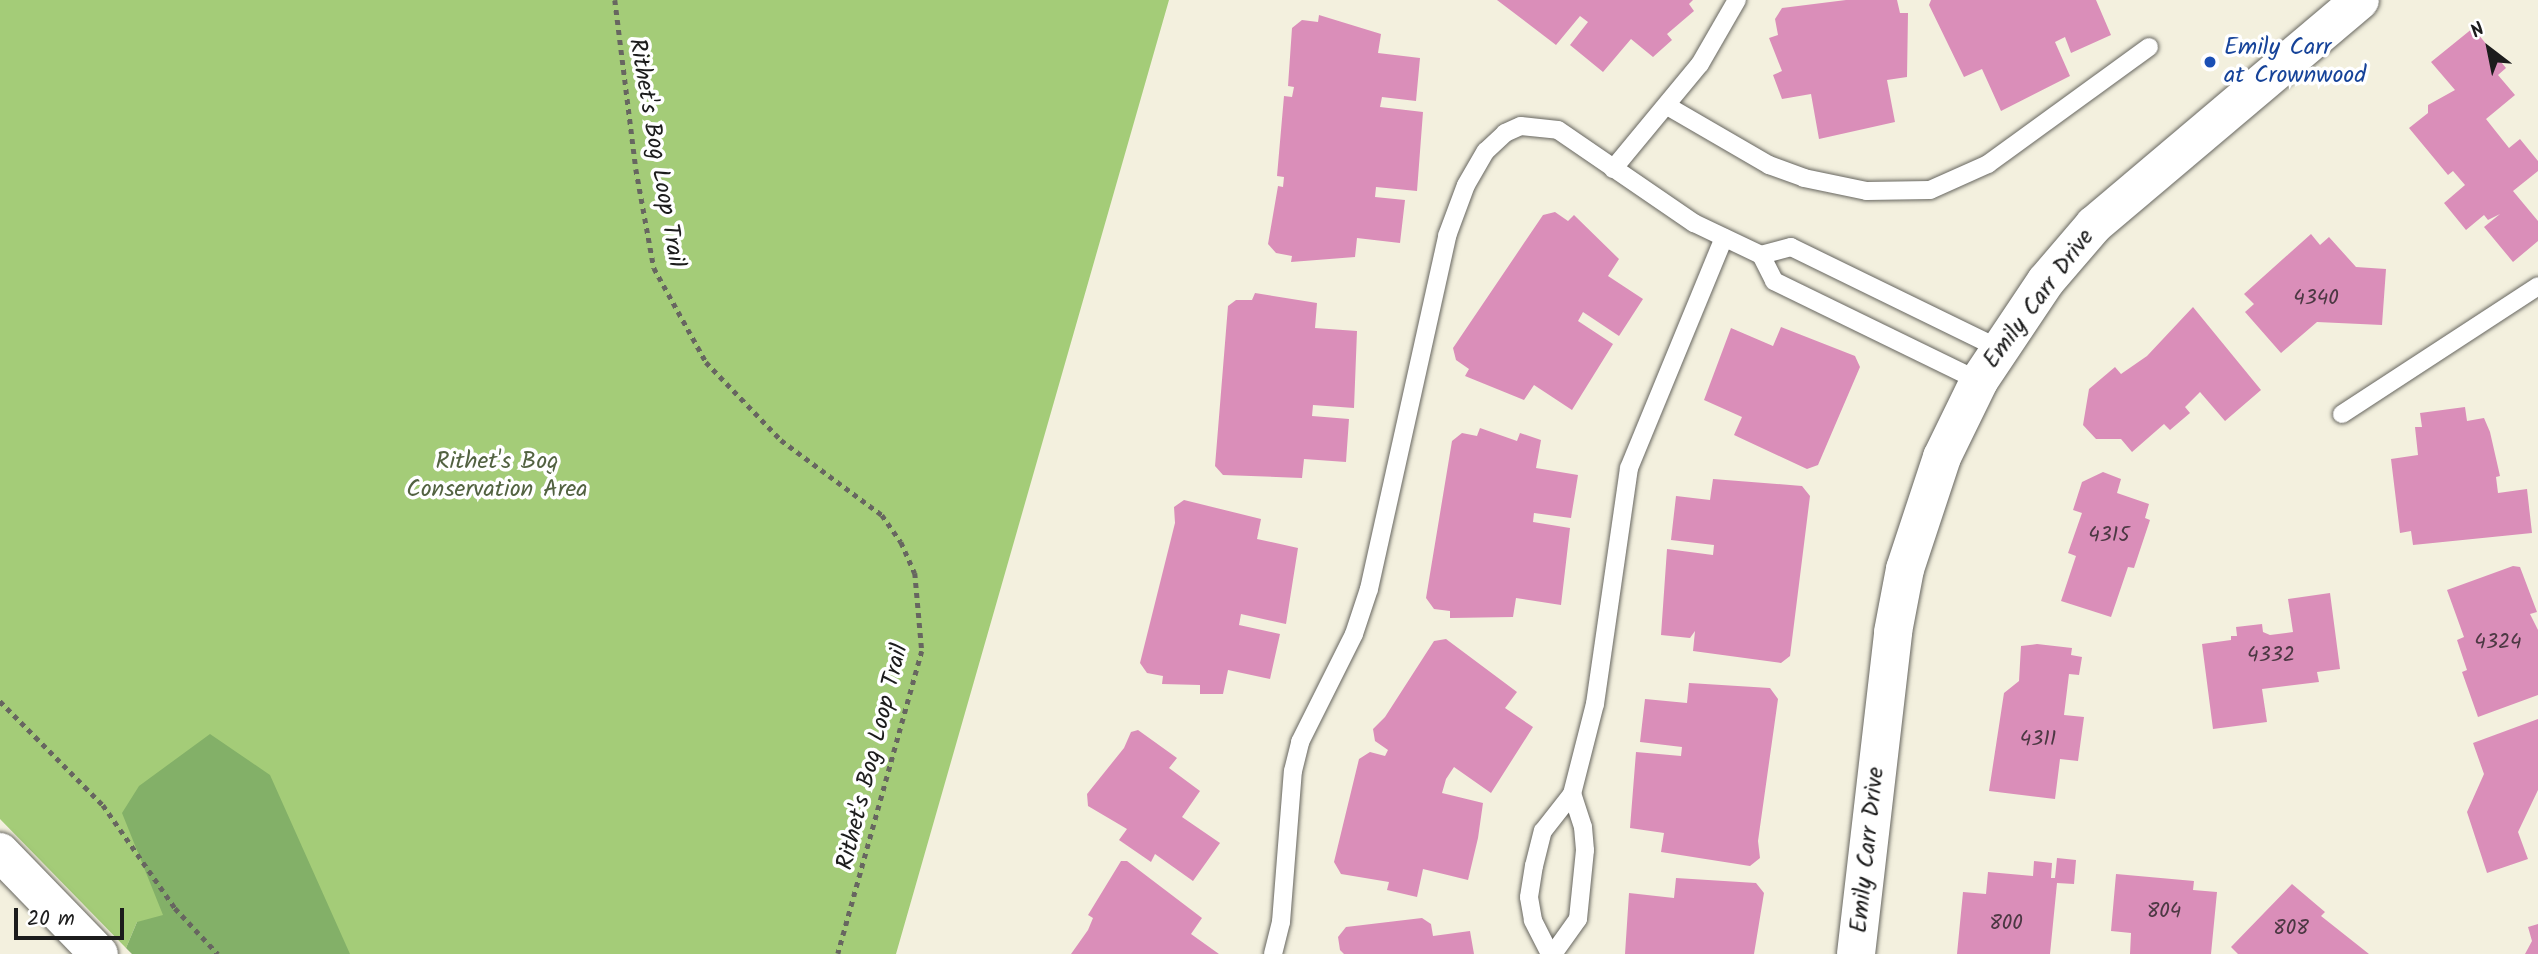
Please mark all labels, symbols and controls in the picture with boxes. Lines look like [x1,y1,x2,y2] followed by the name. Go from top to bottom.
[2454,14,2524,84] north arrow
[2465,15,2491,47] text: N
[2224,34,2366,90] place label: Emily Carr at Crownwood
[622,36,690,270] street label: Rithet's Bog Loop Trail
[2202,54,2218,70] marker: Emily Carr at Crownwood
[1977,224,2101,374] street label: Emily Carr Drive
[2293,286,2339,312] house number: 4340
[406,448,588,504] park label: Rithet's Bog Conservation Area
[2088,523,2130,549] house number: 4315
[2474,630,2522,656] house number: 4324
[831,641,915,873] street label: Rithet's Bog Loop Trail
[2247,643,2295,669] house number: 4332
[2020,727,2056,753] house number: 4311
[1845,766,1891,934] street label: Emily Carr Drive
[18,894,128,938] scale bar
[2147,899,2181,925] house number: 804
[27,903,75,936] text: 20 m
[1989,911,2023,937] house number: 800
[2273,916,2309,942] house number: 808

